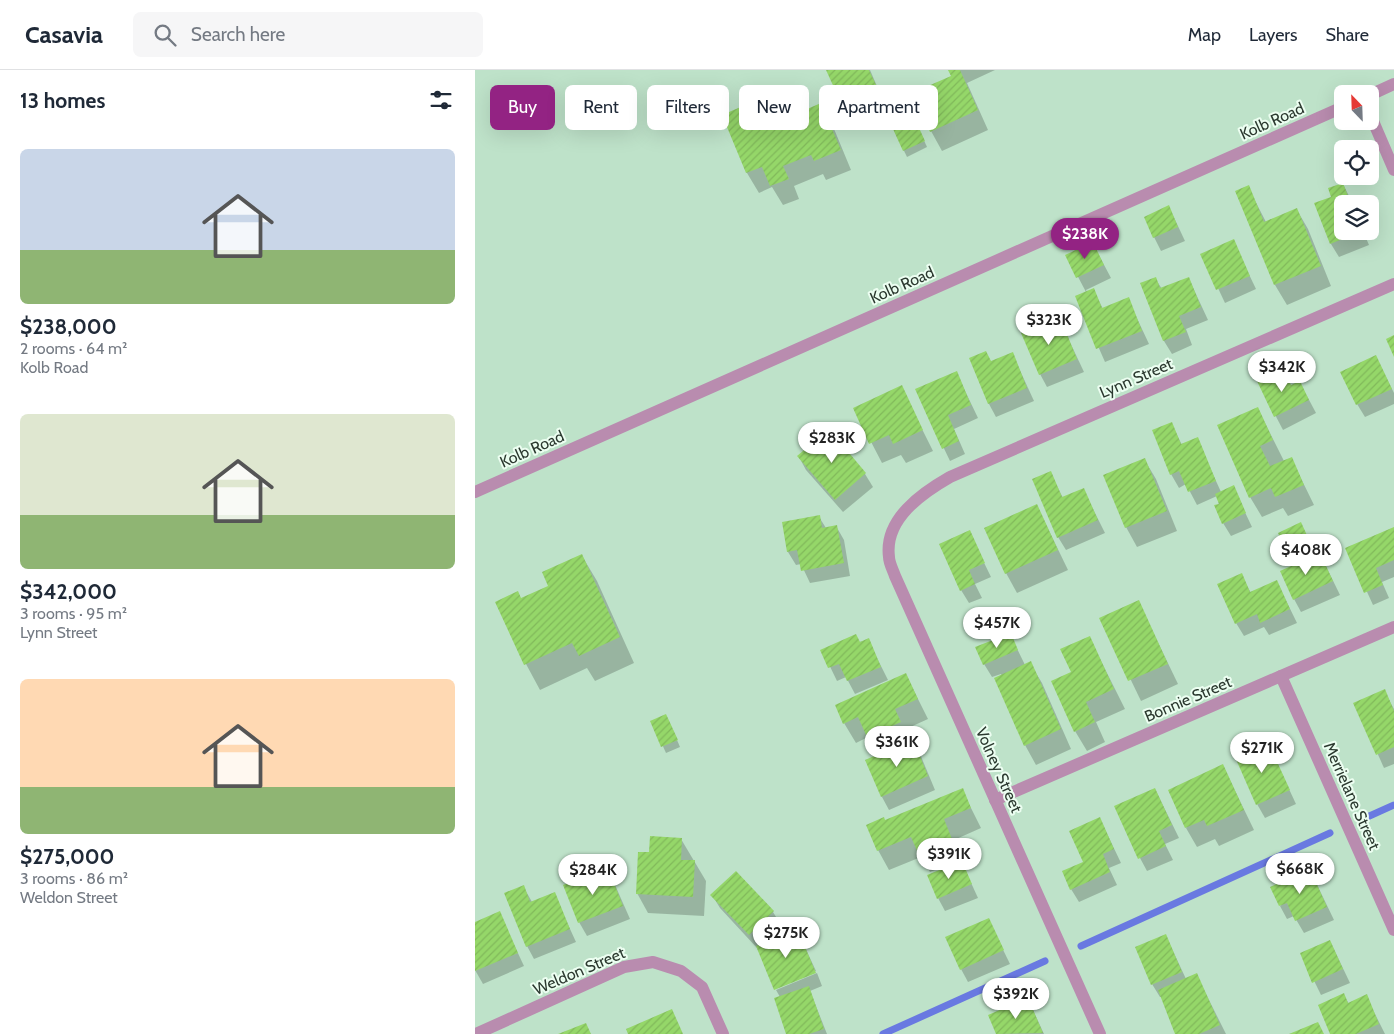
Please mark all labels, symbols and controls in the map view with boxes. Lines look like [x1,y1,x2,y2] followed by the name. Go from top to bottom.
[133,12,483,57] search box
[25,20,103,49] text: Casavia
[151,21,179,49] icon: search
[191,23,285,46] text: Search here
[1188,24,1221,46] text: Map
[1249,24,1298,46] text: Layers
[1326,24,1369,46] text: Share
[490,85,555,130] chip: Buy
[565,85,637,130] chip: Rent
[647,85,729,130] chip: Filters
[739,85,809,130] chip: New
[819,85,938,130] chip: Apartment
[1334,85,1379,130] north arrow
[1334,85,1379,240] map controls
[427,86,455,114] icon: filters
[20,88,105,113] text: 13 homes
[1237,98,1307,144] street label: Kolb Road
[1334,140,1379,185] button: locate
[193,181,283,271] icon: home
[1334,195,1379,240] button: layers
[1050,218,1120,260] pin: $238K
[1062,224,1108,243] text: $238K
[867,262,937,308] street label: Kolb Road
[1014,304,1084,346] pin: $323K
[1026,310,1072,329] text: $323K
[20,314,116,339] text: $238,000
[20,339,127,358] text: 2 rooms · 64 m²
[1247,350,1317,393] pin: $342K
[1097,354,1176,402] street label: Lynn Street
[1259,357,1305,376] text: $342K
[20,358,88,377] text: Kolb Road
[797,422,867,464] pin: $283K
[497,426,567,472] street label: Kolb Road
[809,428,855,447] text: $283K
[193,446,283,536] icon: home
[1271,534,1341,576] pin: $408K
[1281,540,1331,559] text: $408K
[20,579,117,604] text: $342,000
[20,604,127,623] text: 3 rooms · 95 m²
[962,606,1032,649] pin: $457K
[974,613,1020,632] text: $457K
[20,623,98,642] text: Lynn Street
[1142,672,1235,726] street label: Bonnie Street
[193,711,283,801] icon: home
[972,724,1026,816] street label: Volney Street
[862,726,932,768] pin: $361K
[876,732,918,751] text: $361K
[1227,732,1297,774] pin: $271K
[1241,738,1283,757] text: $271K
[1320,739,1385,853] street label: Merrielane Street
[914,838,984,880] pin: $391K
[20,844,114,869] text: $275,000
[928,844,970,863] text: $391K
[1265,852,1335,895] pin: $668K
[558,854,628,896] pin: $284K
[1277,859,1323,878] text: $668K
[569,860,617,879] text: $284K
[20,869,128,888] text: 3 rooms · 86 m²
[20,888,118,907] text: Weldon Street
[751,916,821,959] pin: $275K
[764,923,808,942] text: $275K
[530,943,628,999] street label: Weldon Street
[981,978,1051,1020] pin: $392K
[993,984,1039,1003] text: $392K

